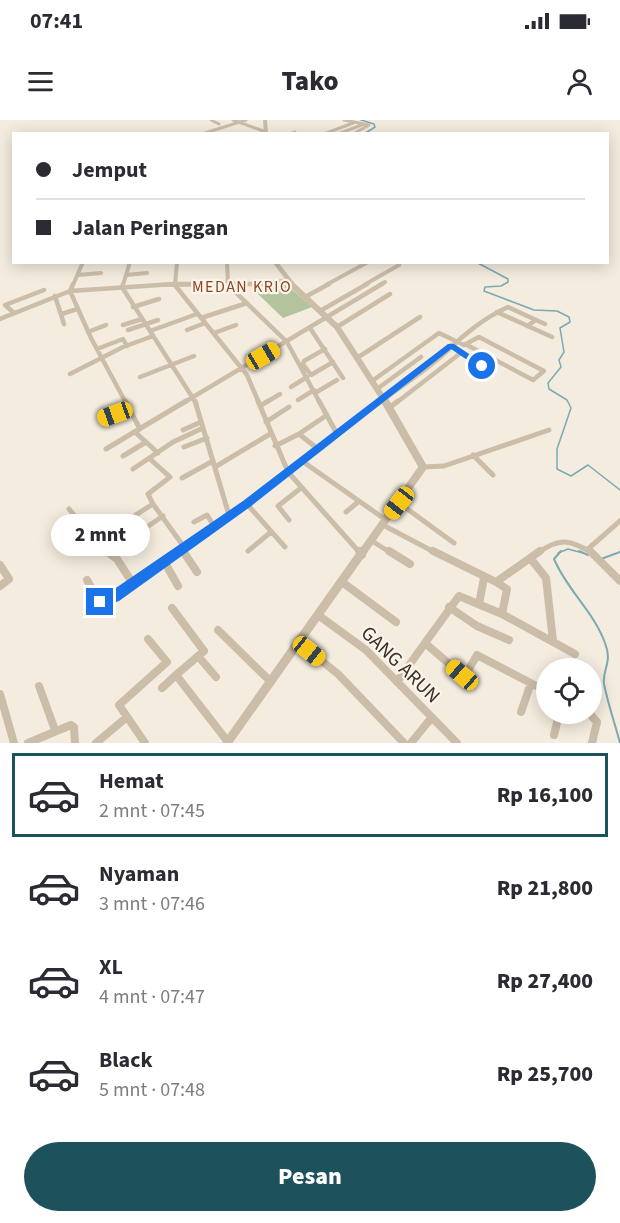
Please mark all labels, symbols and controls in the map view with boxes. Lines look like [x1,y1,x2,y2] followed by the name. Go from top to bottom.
[30,5,83,37] text: 07:41
[281,62,339,101] text: Tako
[24,65,57,98] icon: menu
[563,65,596,98] icon: person
[72,154,147,186] text: Jemput
[72,212,228,244] text: Jalan Peringgan
[192,276,292,298] district label: MEDAN KRIO
[243,339,283,373] car
[468,352,495,379] route start
[95,399,135,429] car
[381,483,417,523] car
[51,515,150,557] callout: 2 mnt
[75,521,126,549] text: 2 mnt
[86,588,113,615] route end
[354,620,446,710] street label: GANG ARUN
[289,633,329,669] car
[443,656,481,694] car
[536,658,602,724] map controls
[536,658,602,724] button: locate
[99,765,164,797] text: Hemat
[27,768,81,822] icon: car
[497,779,593,811] text: Rp 16,100
[99,797,205,825] text: 2 mnt · 07:45
[99,858,179,890] text: Nyaman
[27,861,81,915] icon: car
[497,872,593,904] text: Rp 21,800
[99,890,205,918] text: 3 mnt · 07:46
[99,951,123,983] text: XL
[27,954,81,1008] icon: car
[497,965,593,997] text: Rp 27,400
[99,983,205,1011] text: 4 mnt · 07:47
[99,1044,153,1076] text: Black
[27,1047,81,1101] icon: car
[497,1058,593,1090] text: Rp 25,700
[99,1076,205,1104] text: 5 mnt · 07:48
[24,1142,596,1211] button: Pesan

